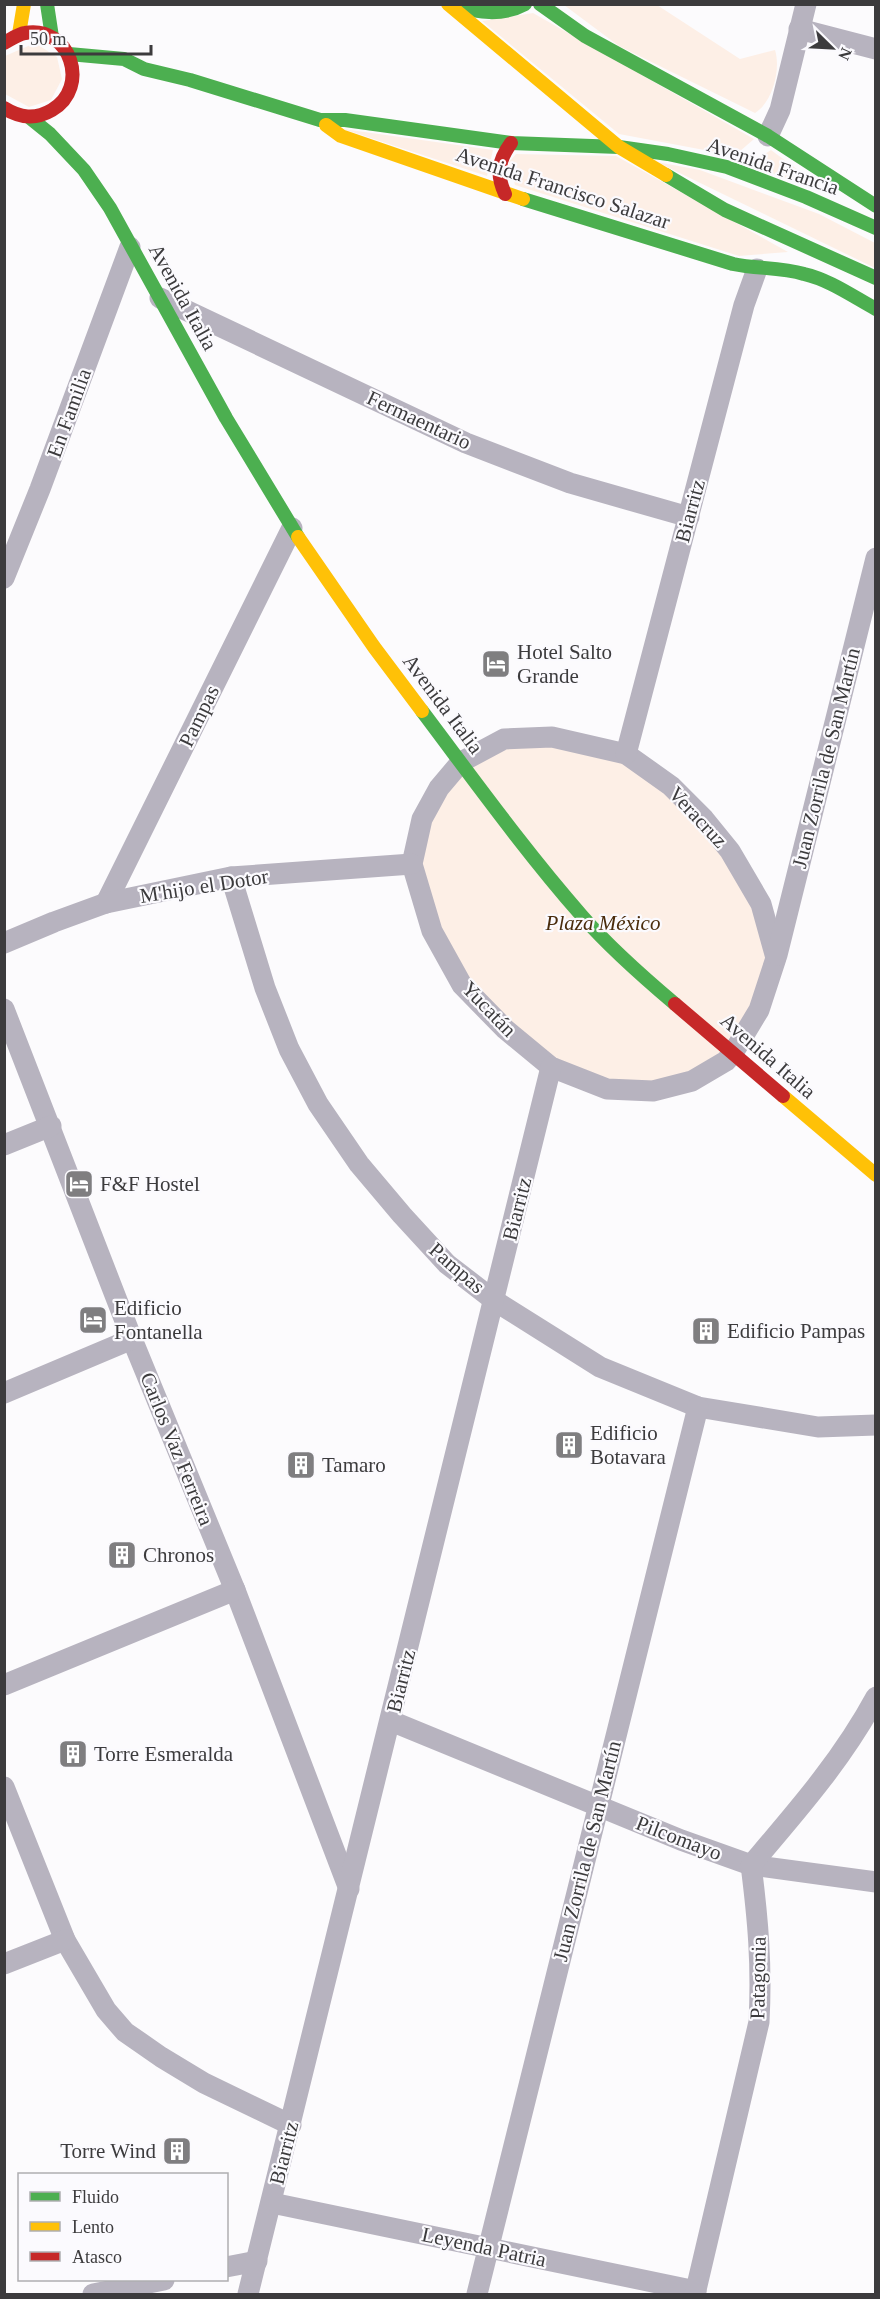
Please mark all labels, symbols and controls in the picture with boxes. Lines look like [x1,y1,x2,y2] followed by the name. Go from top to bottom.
[21,18,152,56] scale bar
[802,18,862,78] north arrow
[30,29,67,49] text: 50 m
[835,45,855,63] text: N
[704,132,843,200] street label: Avenida Francia
[453,142,673,234] street label: Avenida Francisco Salazar
[144,240,222,355] street label: Avenida Italia
[42,365,96,461] street label: En Familia
[363,385,475,455] street label: Fermaentario
[670,477,710,545] street label: Biarritz
[517,640,612,688] place label: Hotel Salto Grande
[787,645,865,871] street label: Juan Zorrila de San Martín
[480,648,512,680] hotel icon: Hotel Salto Grande
[398,650,488,759] street label: Avenida Italia
[174,681,224,751] street label: Pampas
[664,782,732,852] street label: Veracruz
[138,864,270,908] street label: M'hijo el Dotor
[545,911,660,935] park label: Plaza México
[457,976,521,1042] street label: Yucatán
[716,1008,821,1104] street label: Avenida Italia
[63,1168,95,1200] hotel icon: F&F Hostel
[100,1172,200,1196] place label: F&F Hostel
[498,1175,536,1243] street label: Biarritz
[424,1238,490,1298] street label: Pampas
[114,1296,203,1344] place label: Edificio Fontanella
[77,1304,109,1336] hotel icon: Edificio Fontanella
[690,1315,722,1347] building icon: Edificio Pampas
[727,1319,865,1343] place label: Edificio Pampas
[135,1369,219,1530] street label: Carlos Vaz Ferreira
[590,1421,666,1469] place label: Edificio Botavara
[553,1429,585,1461] building icon: Edificio Botavara
[285,1449,317,1481] building icon: Tamaro
[322,1453,386,1477] place label: Tamaro
[106,1539,138,1571] building icon: Chronos
[143,1543,214,1567] place label: Chronos
[382,1647,420,1715] street label: Biarritz
[57,1738,89,1770] building icon: Torre Esmeralda
[548,1738,626,1964] street label: Juan Zorrila de San Martín
[94,1742,234,1766] place label: Torre Esmeralda
[633,1811,725,1865] street label: Pilcomayo
[745,1936,771,2020] street label: Patagonia
[265,2119,303,2187] street label: Biarritz
[161,2135,193,2167] building icon: Torre Wind
[60,2139,156,2163] place label: Torre Wind
[18,2173,228,2281] legend
[72,2187,119,2207] text: Fluido
[72,2217,114,2237] text: Lento
[420,2222,549,2272] street label: Leyenda Patria
[72,2247,122,2267] text: Atasco

